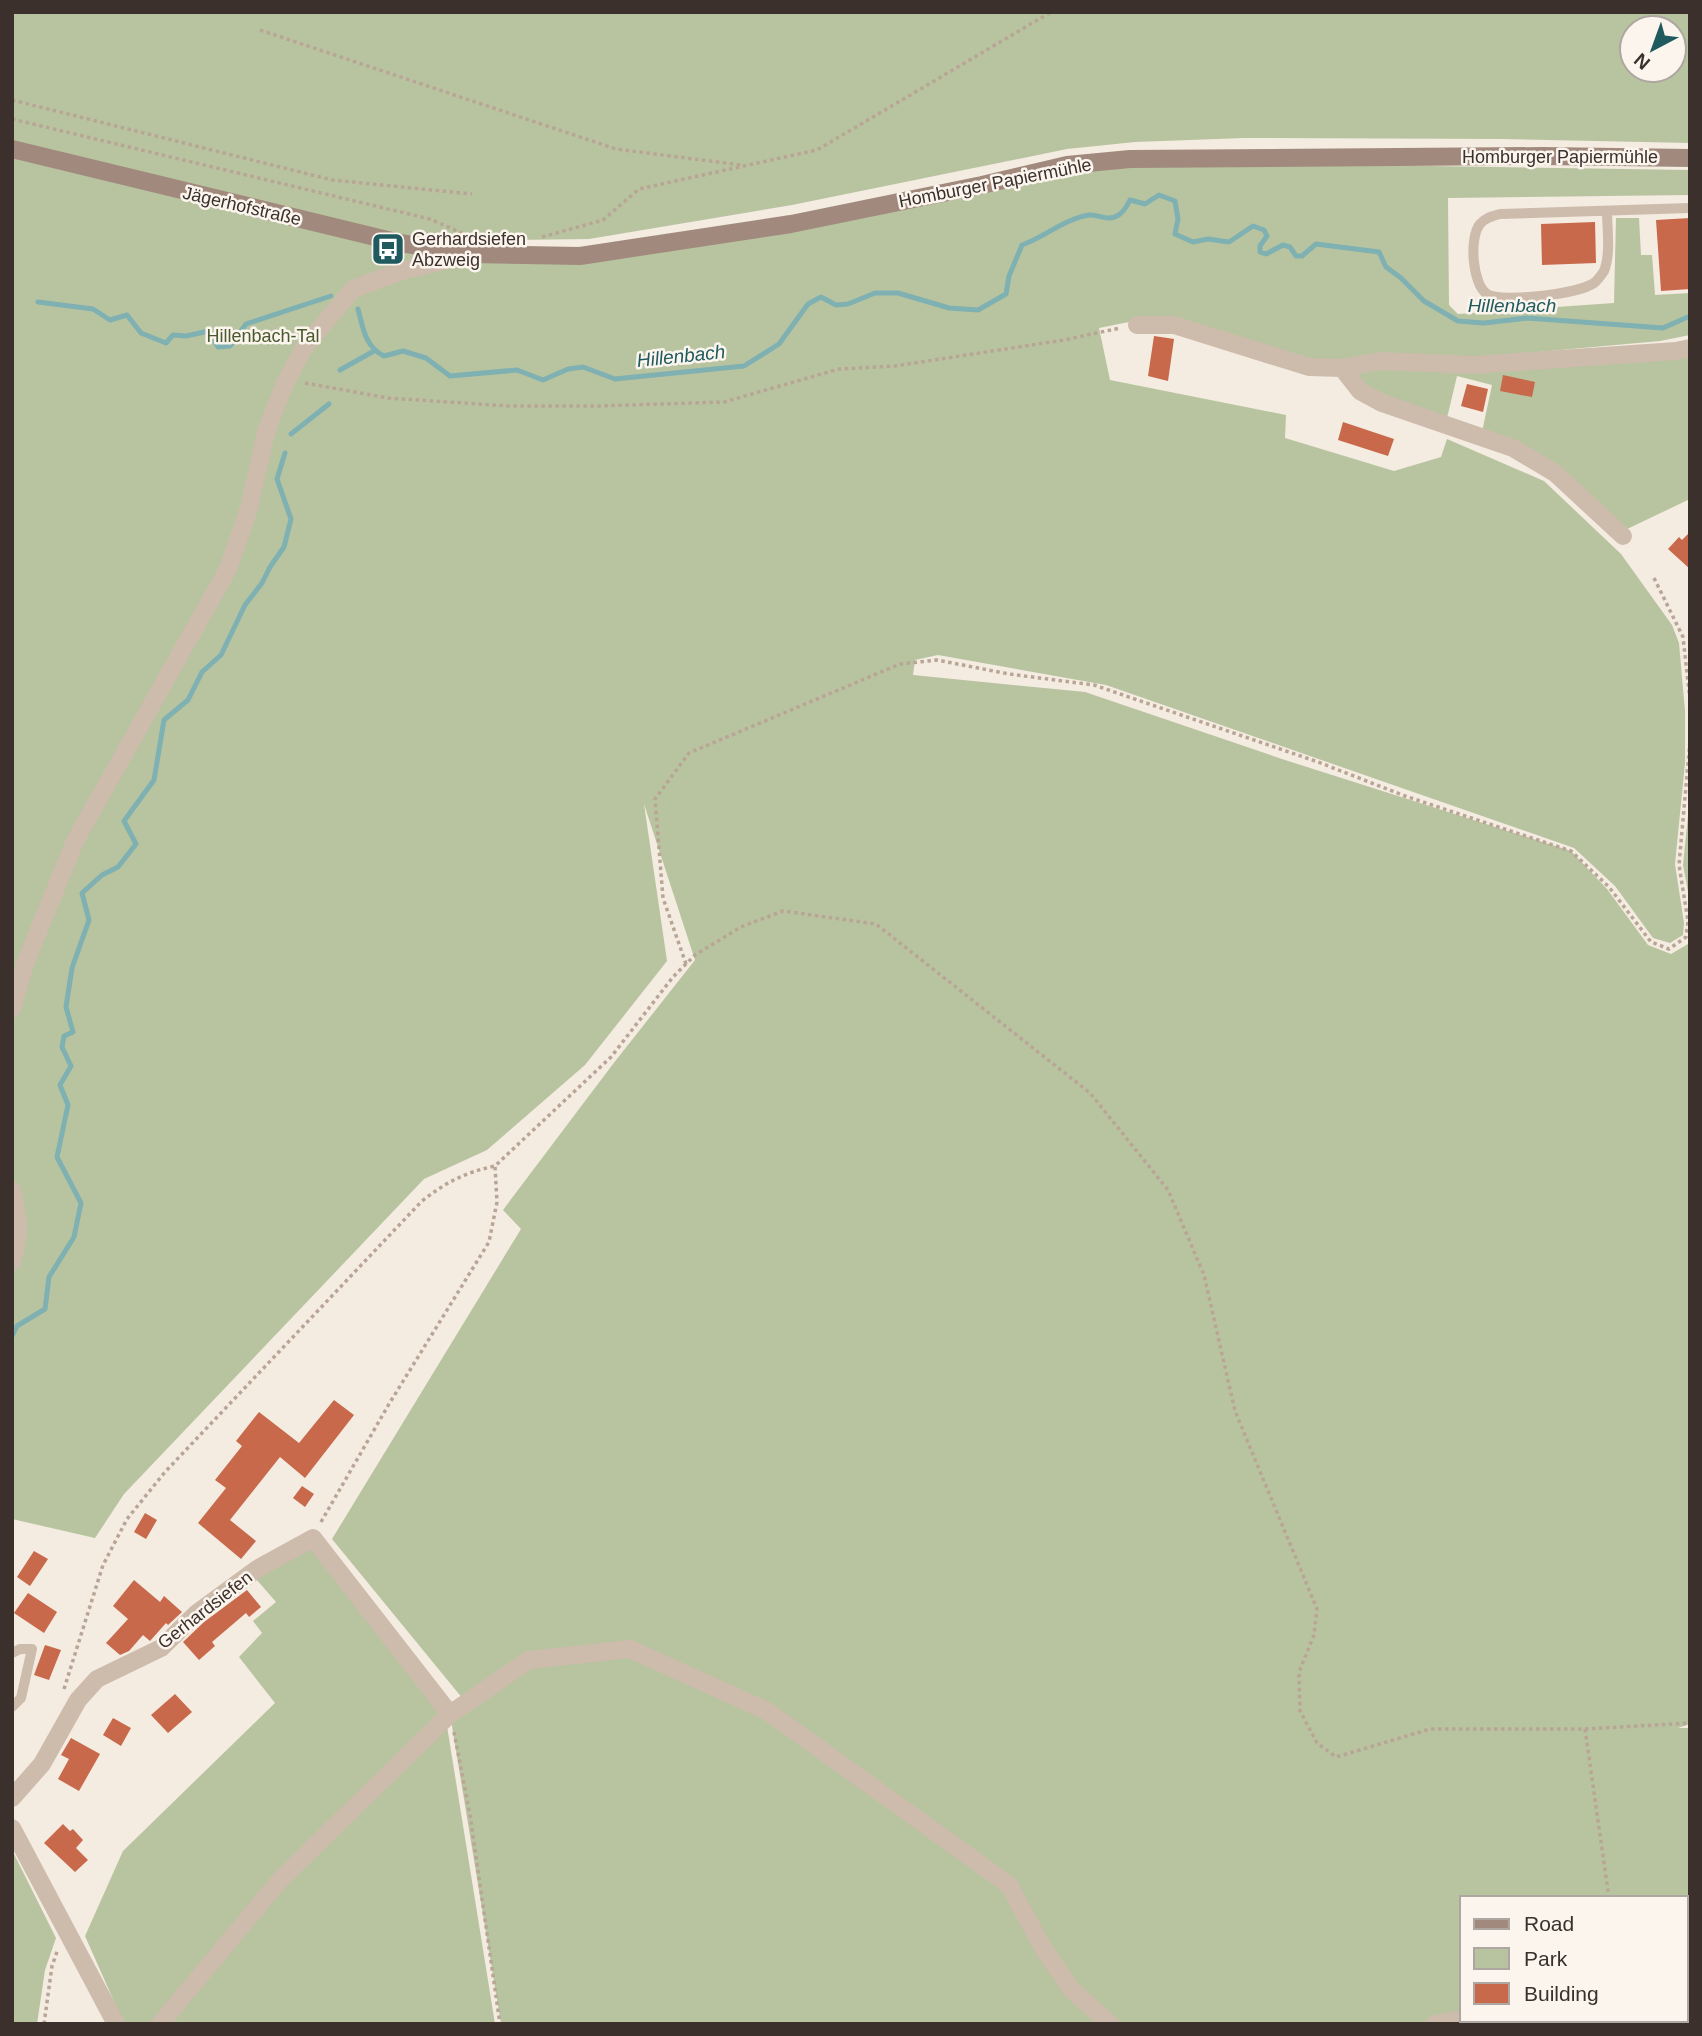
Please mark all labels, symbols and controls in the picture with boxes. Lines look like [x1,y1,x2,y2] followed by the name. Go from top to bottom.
[1618,14,1688,84] north arrow
[1630,49,1654,74] text: N
[1462,147,1658,167] street label: Homburger Papiermühle
[897,154,1093,212] street label: Homburger Papiermühle
[181,183,303,229] street label: Jägerhofstraße
[412,229,526,270] place label: Gerhardsiefen Abzweig
[369,230,407,268] bus stop icon: Gerhardsiefen Abzweig
[1468,295,1556,316] water label: Hillenbach
[206,326,320,346] park label: Hillenbach-Tal
[636,341,726,371] water label: Hillenbach
[154,1567,256,1653] street label: Gerhardsiefen
[1460,1896,1688,2022] legend
[1524,1912,1574,1935] text: Road
[1524,1947,1568,1970] text: Park
[1524,1982,1599,2005] text: Building

